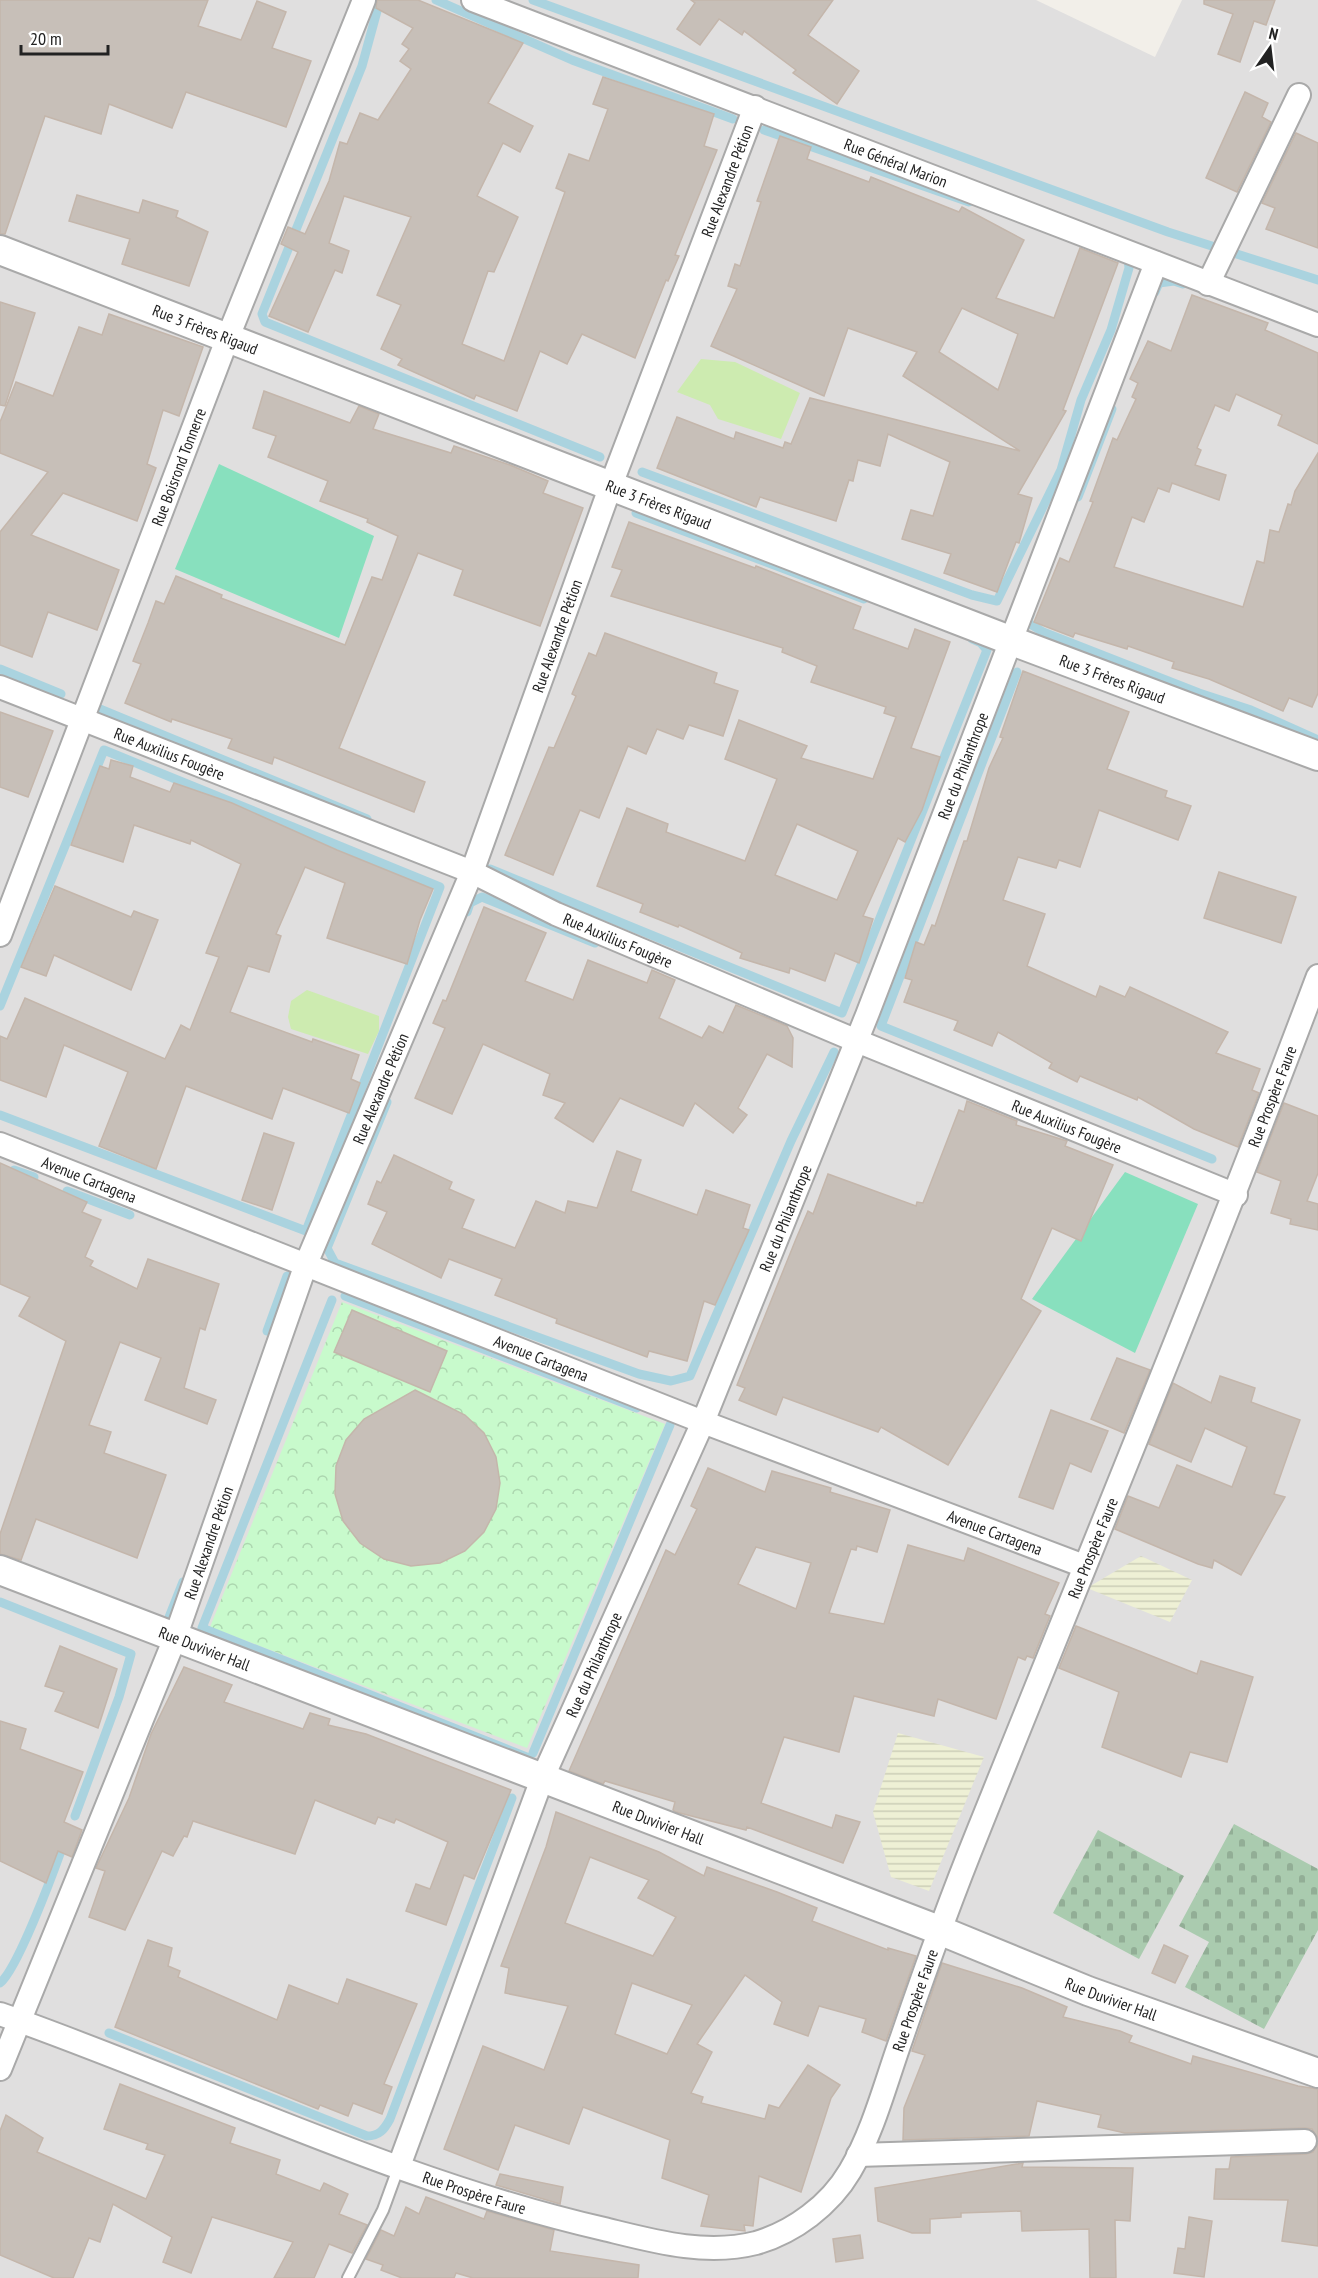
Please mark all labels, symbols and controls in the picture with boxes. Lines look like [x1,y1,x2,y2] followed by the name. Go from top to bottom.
[21,18,108,56] scale bar
[1240,18,1300,78] north arrow
[1267,23,1280,44] text: N
[30,27,62,50] text: 20 m
[696,122,757,240] street label: Rue Alexandre Pétion
[841,134,950,192] street label: Rue Général Marion
[150,300,261,359] street label: Rue 3 Frères Rigaud
[147,405,210,529] street label: Rue Boisrond Tonnerre
[603,475,714,534] street label: Rue 3 Frères Rigaud
[527,577,586,695] street label: Rue Alexandre Pétion
[1057,650,1168,708] street label: Rue 3 Frères Rigaud
[933,709,992,822] street label: Rue du Philanthrope
[111,723,227,784] street label: Rue Auxilius Fougère
[560,908,676,972] street label: Rue Auxilius Fougère
[348,1030,413,1147] street label: Rue Alexandre Pétion
[1243,1043,1301,1150] street label: Rue Prospère Faure
[1009,1095,1125,1157] street label: Rue Auxilius Fougère
[39,1152,139,1207] street label: Avenue Cartagena
[755,1162,816,1274] street label: Rue du Philanthrope
[491,1330,591,1386] street label: Avenue Cartagena
[179,1484,237,1602] street label: Rue Alexandre Pétion
[1063,1495,1122,1601] street label: Rue Prospère Faure
[945,1505,1045,1559] street label: Avenue Cartagena
[561,1609,626,1720] street label: Rue du Philanthrope
[156,1622,253,1675] street label: Rue Duvivier Hall
[610,1796,707,1849] street label: Rue Duvivier Hall
[888,1946,942,2054] street label: Rue Prospère Faure
[1062,1973,1160,2025] street label: Rue Duvivier Hall
[420,2167,528,2218] street label: Rue Prospère Faure

